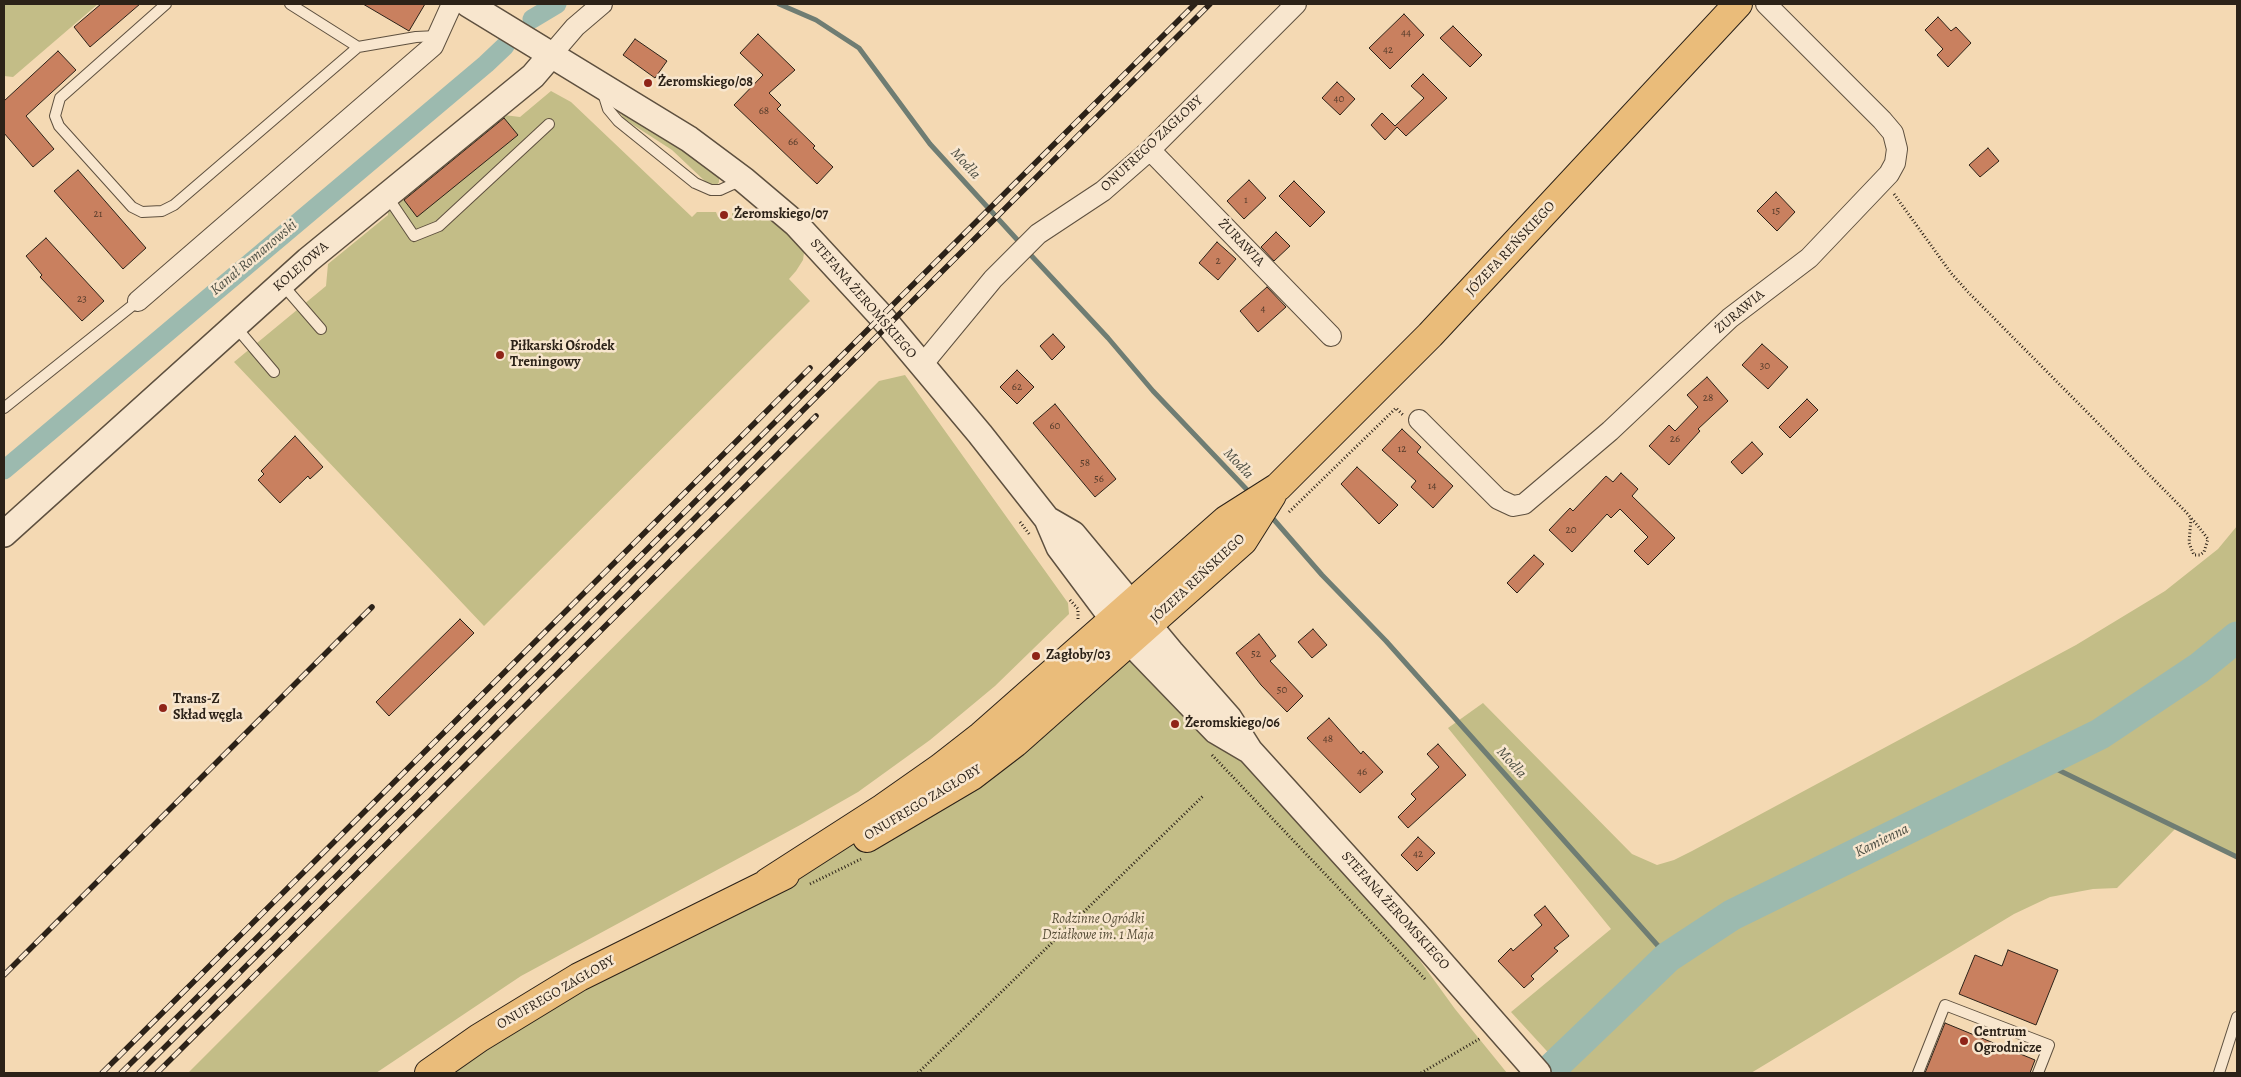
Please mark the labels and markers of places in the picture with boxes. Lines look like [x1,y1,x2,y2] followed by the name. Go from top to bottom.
[658,75,753,91] place label: Żeromskiego/08
[642,77,654,89] marker: Żeromskiego/08
[734,207,828,223] place label: Żeromskiego/07
[718,209,730,221] marker: Żeromskiego/07
[510,339,615,372] place label: Piłkarski Ośrodek Treningowy
[494,349,506,361] marker: Piłkarski Ośrodek Treningowy
[1046,648,1111,664] place label: Zagłoby/03
[1030,650,1042,662] marker: Zagłoby/03
[173,692,243,724] place label: Trans-Z Skład węgla
[157,702,169,714] marker: Trans-Z Skład węgla
[1185,716,1280,732] place label: Żeromskiego/06
[1169,718,1181,730] marker: Żeromskiego/06
[1974,1025,2042,1058] place label: Centrum Ogrodnicze
[1958,1035,1970,1047] marker: Centrum Ogrodnicze

